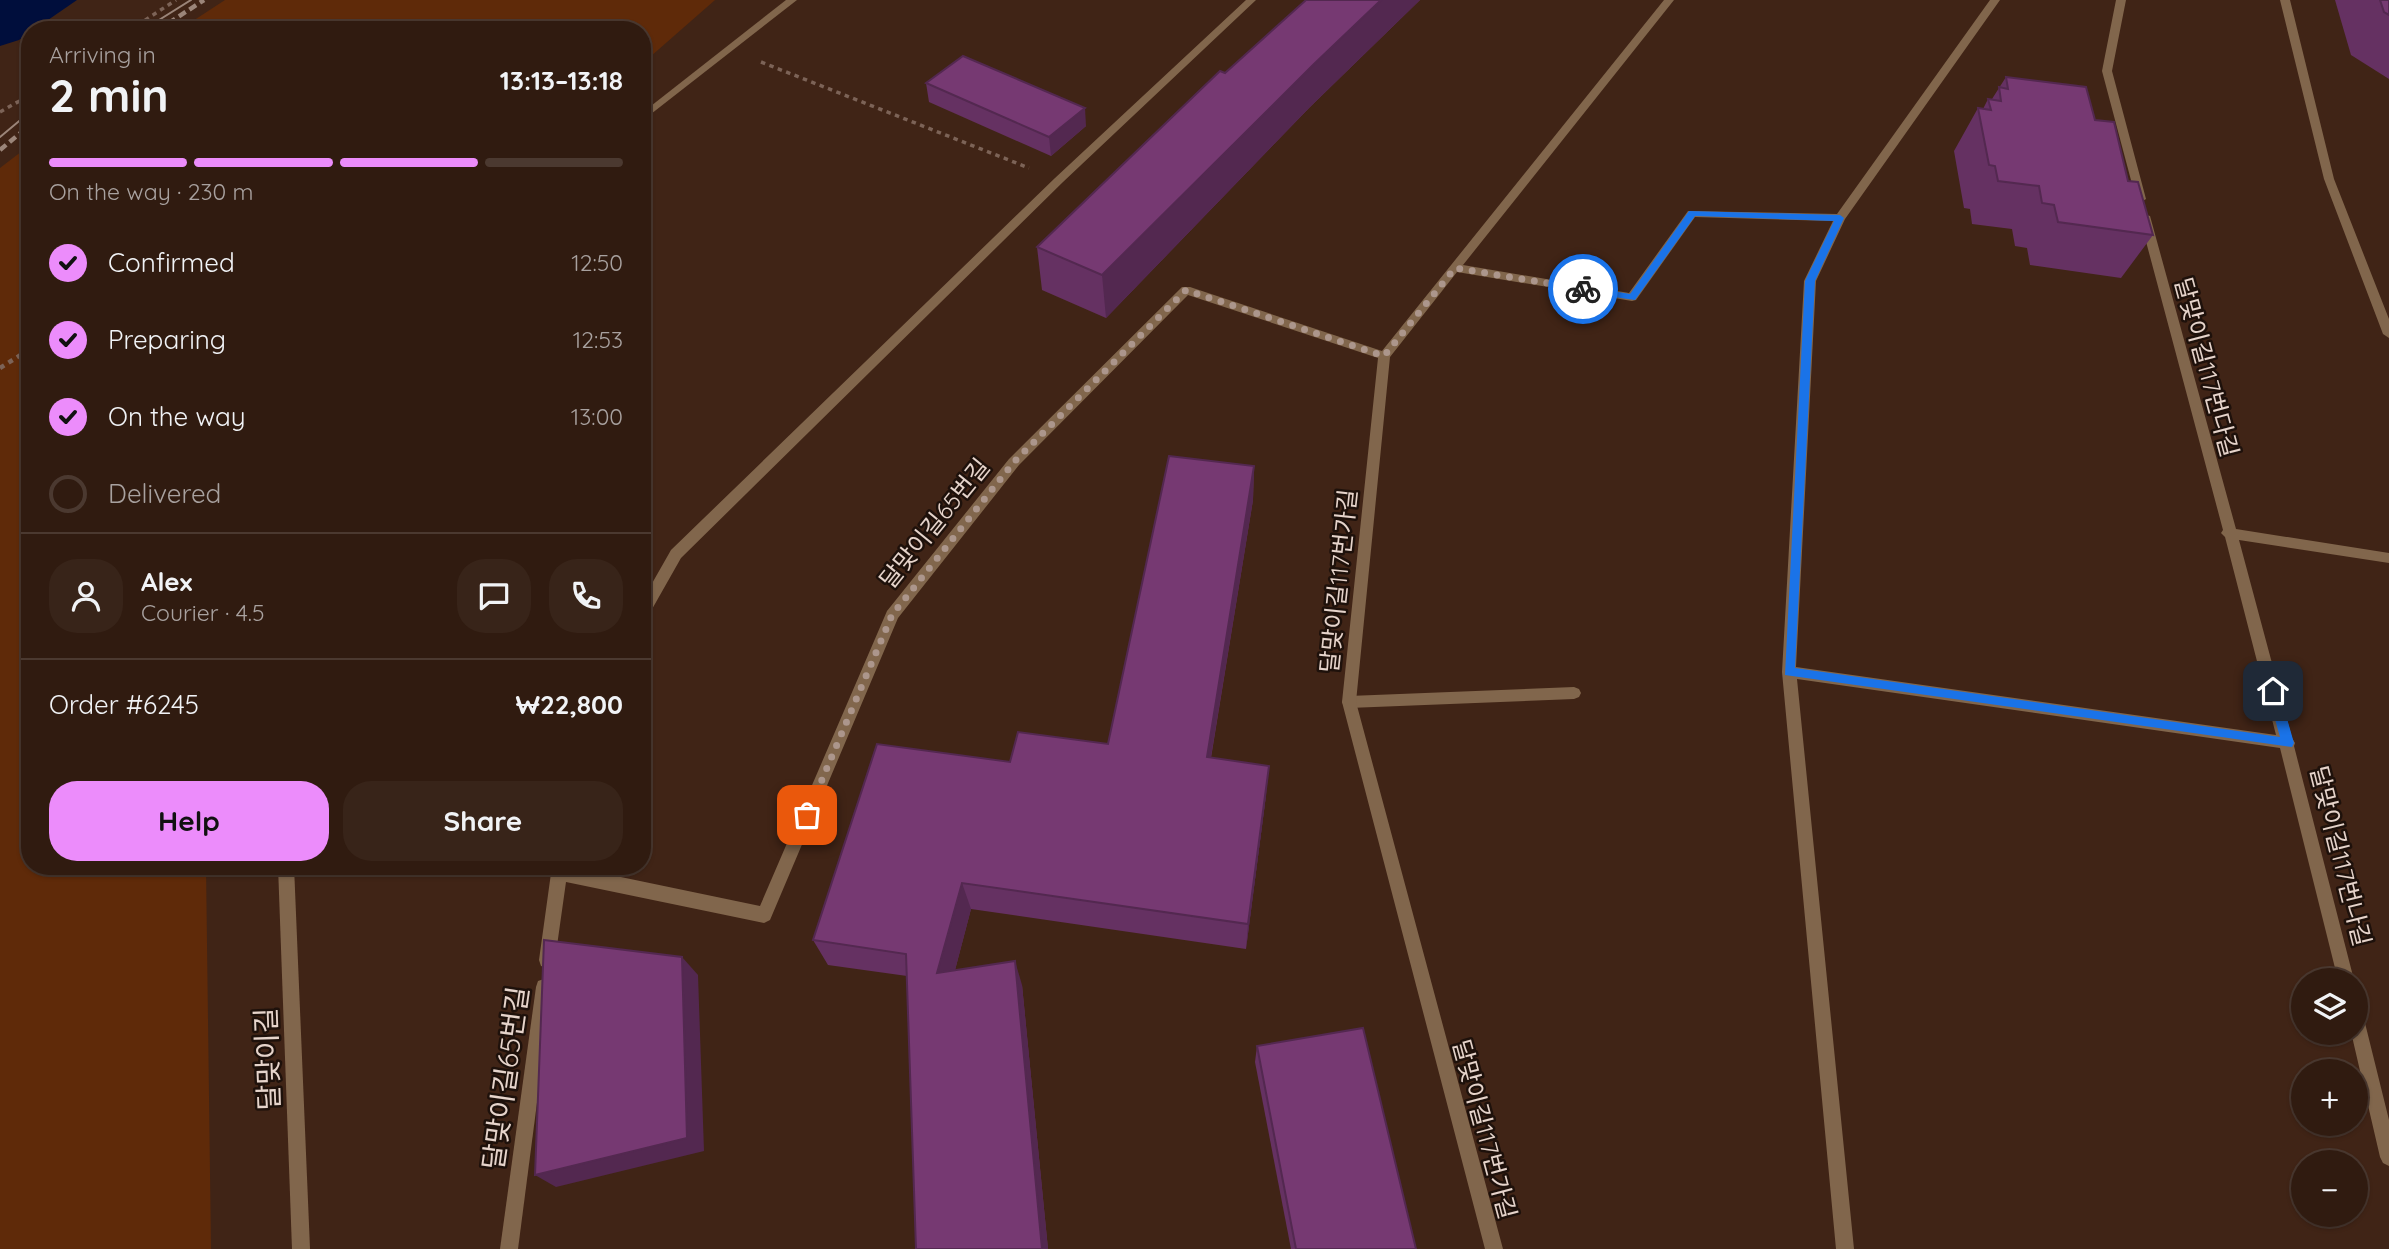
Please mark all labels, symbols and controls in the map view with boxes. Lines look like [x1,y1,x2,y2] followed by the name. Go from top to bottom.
[49,40,156,69] text: Arriving in
[500,64,623,97] text: 13:13–13:18
[49,66,169,124] text: 2 min
[49,177,254,206] text: On the way · 230 m
[49,244,87,282] icon: check
[108,246,235,279] text: Confirmed
[571,248,623,277] text: 12:50
[1548,254,1618,324] courier
[1564,270,1602,308] icon: bike
[2169,274,2245,460] street label: 달맞이길117번다길
[49,321,87,359] icon: check
[108,323,226,356] text: Preparing
[573,325,623,354] text: 12:53
[49,398,87,436] icon: check
[108,400,246,433] text: On the way
[571,402,623,431] text: 13:00
[872,452,996,594] street label: 달맞이길65번길
[108,477,221,510] text: Delivered
[1313,488,1363,674] street label: 달맞이길117번가길
[49,559,123,633] button: person
[457,559,531,633] button: chat
[549,559,623,633] button: phone
[141,565,192,598] text: Alex
[141,598,265,627] text: Courier · 4.5
[2243,661,2303,721] pin
[2254,672,2292,710] icon: home
[49,688,199,721] text: Order #6245
[516,688,623,721] text: ₩22,800
[2304,763,2378,949] street label: 달맞이길117번나길
[49,781,329,861] button: Help
[343,781,623,861] button: Share
[777,785,837,845] pin
[788,796,826,834] icon: bag
[2291,968,2368,1227] map controls
[2291,968,2368,1045] button: layers
[475,984,535,1172] street label: 달맞이길65번길
[248,1007,286,1111] street label: 달맞이길
[1447,1036,1523,1222] street label: 달맞이길117번가길
[2291,1059,2368,1136] button: +
[2291,1150,2368,1227] button: −

